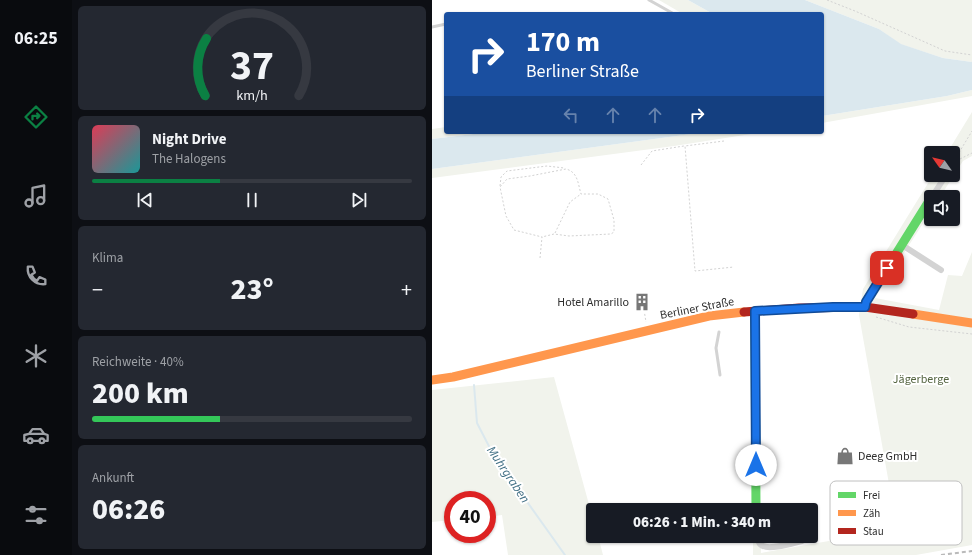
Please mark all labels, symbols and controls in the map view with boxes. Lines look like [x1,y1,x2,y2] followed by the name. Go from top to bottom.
[526,22,600,62] text: 170 m
[14,26,58,51] text: 06:25
[460,28,512,80] icon: right
[230,36,274,96] text: 37
[526,59,639,84] text: Berliner Straße
[236,85,268,106] text: km/h
[22,103,50,131] icon: directions
[560,104,582,126] icon: left
[602,104,624,126] icon: ahead
[644,104,666,126] icon: ahead
[686,104,708,126] icon: right
[152,129,227,150] text: Night Drive
[924,146,960,182] north arrow
[924,146,960,226] map controls
[152,150,226,168] text: The Halogens
[22,182,50,210] icon: music
[134,189,156,211] icon: previous
[241,189,263,211] icon: pause
[348,189,370,211] icon: next
[924,190,960,226] button: sound
[92,249,123,267] text: Klima
[870,251,904,285] pin
[876,257,898,279] icon: arrive
[22,262,50,290] icon: phone
[230,268,274,311] text: 23°
[92,274,103,306] text: −
[401,274,412,306] text: +
[632,292,652,312] building icon: Hotel Amarillo
[659,293,736,324] street label: Berliner Straße
[557,294,629,311] place label: Hotel Amarillo
[22,342,50,370] icon: climate
[92,353,184,371] text: Reichweite · 40%
[893,371,949,388] park label: Jägerberge
[92,372,189,415] text: 200 km
[22,421,50,449] icon: car
[482,442,534,507] water label: Muhrgraben
[735,444,777,486] position arrow
[835,446,855,466] shop icon: Deeg GmbH
[858,448,917,465] place label: Deeg GmbH
[92,469,134,487] text: Ankunft
[830,481,962,545] legend
[92,488,165,531] text: 06:26
[863,488,880,503] text: Frei
[444,491,496,543] speed limit sign: 40
[22,501,50,529] icon: filters
[863,506,880,521] text: Zäh
[633,512,771,533] text: 06:26 · 1 Min. · 340 m
[863,524,884,539] text: Stau

